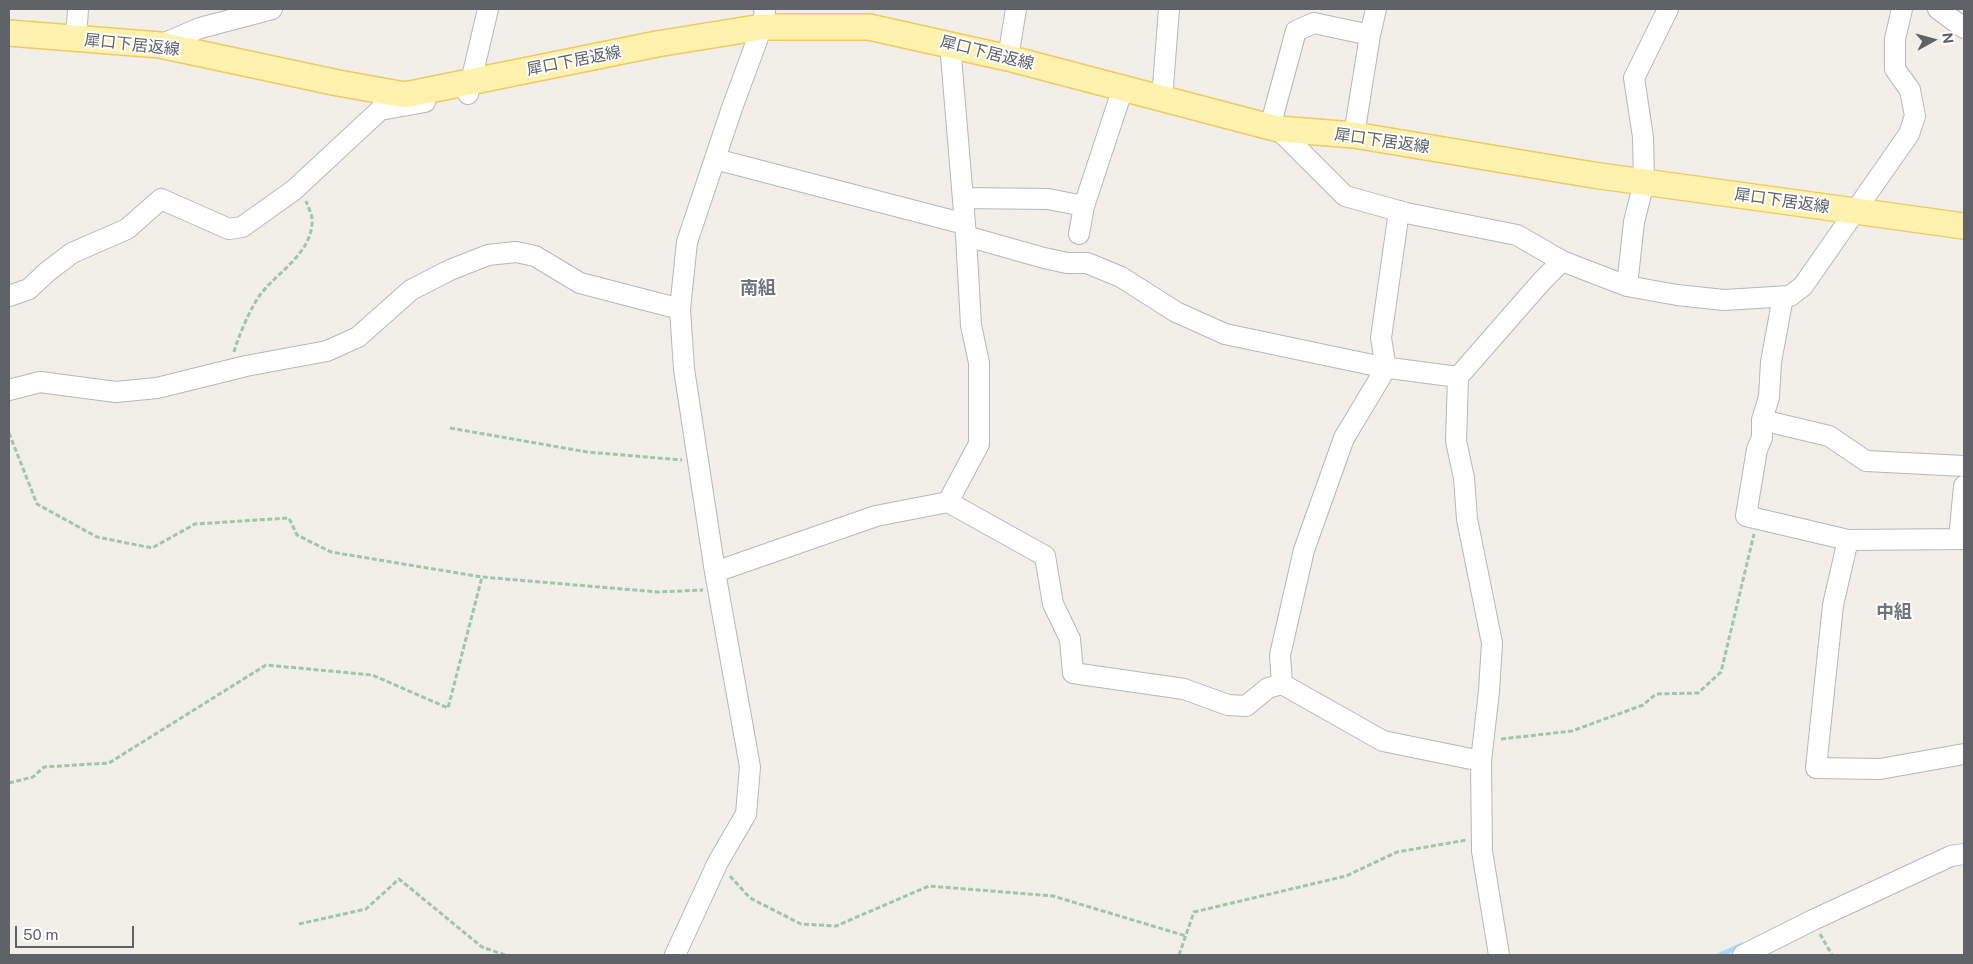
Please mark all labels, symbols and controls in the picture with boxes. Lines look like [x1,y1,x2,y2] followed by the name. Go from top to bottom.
[1908,15,1958,65] north arrow
[83,30,181,60] street label: 犀口下居返線
[938,32,1036,74] street label: 犀口下居返線
[1939,32,1956,45] text: N
[525,42,623,80] street label: 犀口下居返線
[1333,125,1431,157] street label: 犀口下居返線
[1733,185,1831,217] street label: 犀口下居返線
[740,277,776,299] district label: 南組
[1876,601,1912,623] district label: 中組
[18,916,136,948] scale bar
[23,926,58,943] text: 50 m

